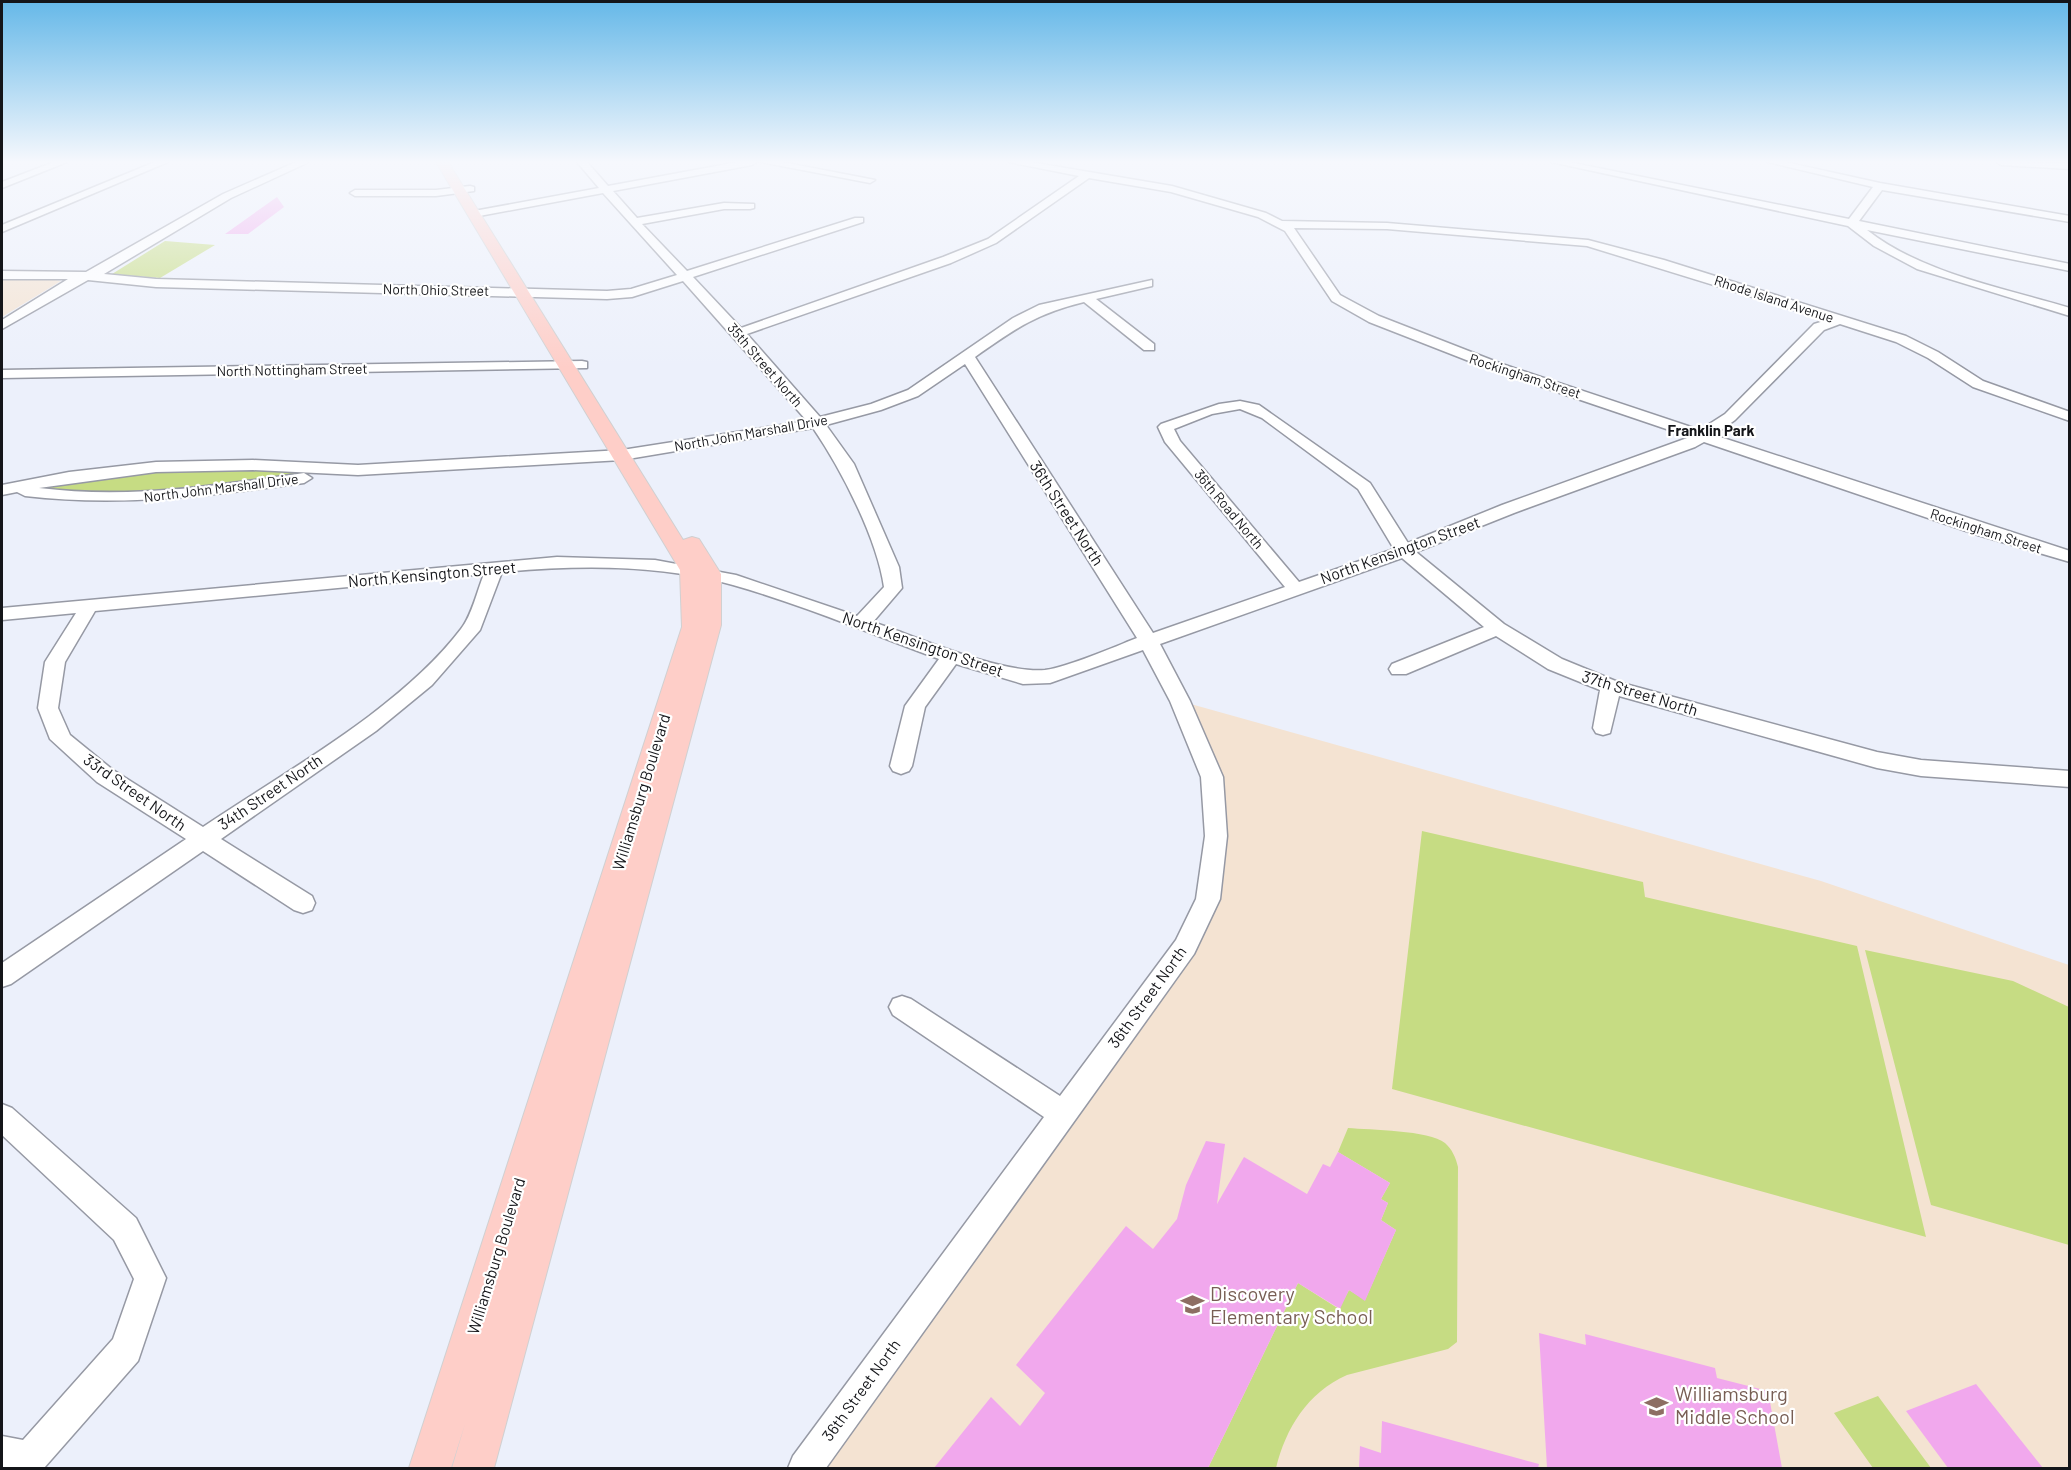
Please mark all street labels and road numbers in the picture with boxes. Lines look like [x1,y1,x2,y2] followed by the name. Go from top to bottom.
[1712,271,1836,326] street label: Rhode Island Avenue
[383,280,489,299] street label: North Ohio Street
[724,319,807,410] street label: 35th Street North
[1467,349,1583,402] street label: Rockingham Street
[216,360,368,379] street label: North Nottingham Street
[673,411,829,454] street label: North John Marshall Drive
[1026,457,1108,569] street label: 36th Street North
[1191,465,1268,552] street label: 36th Road North
[143,470,299,505] street label: North John Marshall Drive
[1928,504,2044,557] street label: Rockingham Street
[1317,512,1482,587] street label: North Kensington Street
[347,557,517,590] street label: North Kensington Street
[840,607,1006,680] street label: North Kensington Street
[1580,666,1700,719] street label: 37th Street North
[608,711,673,872] street label: Williamsburg Boulevard
[80,749,190,834] street label: 33rd Street North
[214,750,325,833] street label: 34th Street North
[1103,942,1190,1051] street label: 36th Street North
[463,1175,528,1336] street label: Williamsburg Boulevard
[817,1335,904,1444] street label: 36th Street North

